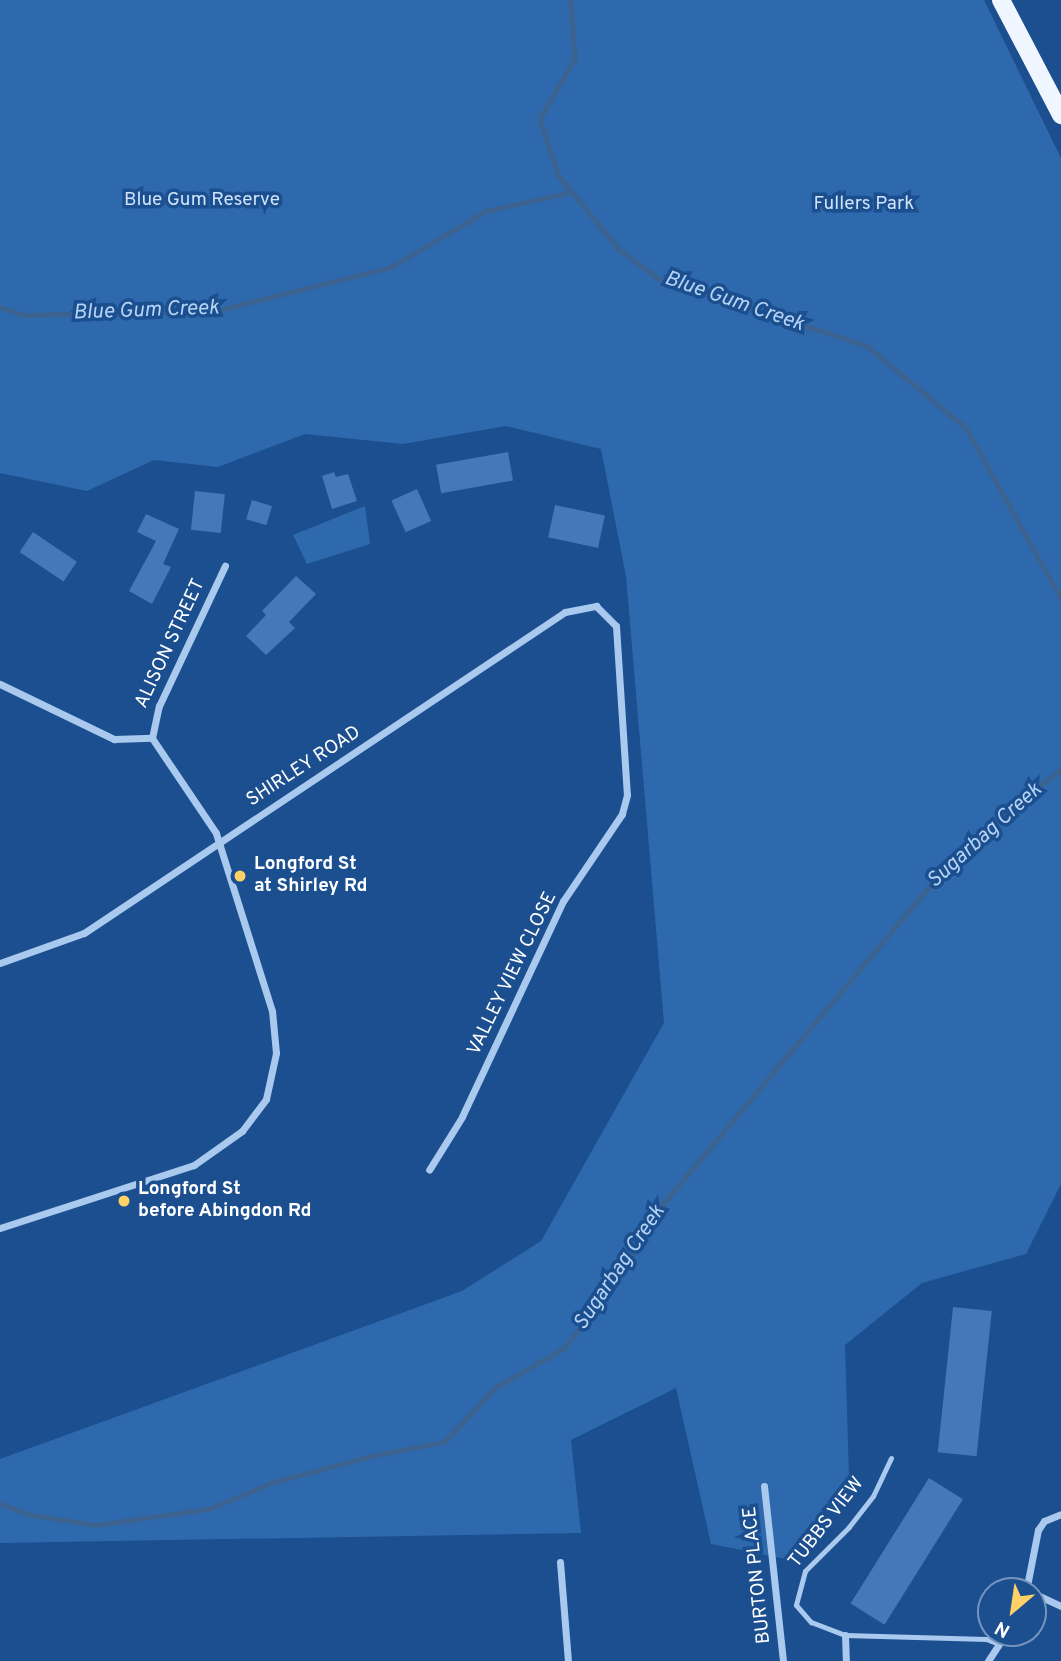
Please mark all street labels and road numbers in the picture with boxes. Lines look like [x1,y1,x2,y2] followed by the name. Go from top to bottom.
[131,576,211,712] street label: ALISON STREET
[242,721,366,813] street label: SHIRLEY ROAD
[463,888,563,1060] street label: VALLEY VIEW CLOSE
[784,1473,870,1573] street label: TUBBS VIEW
[739,1505,777,1645] street label: BURTON PLACE

